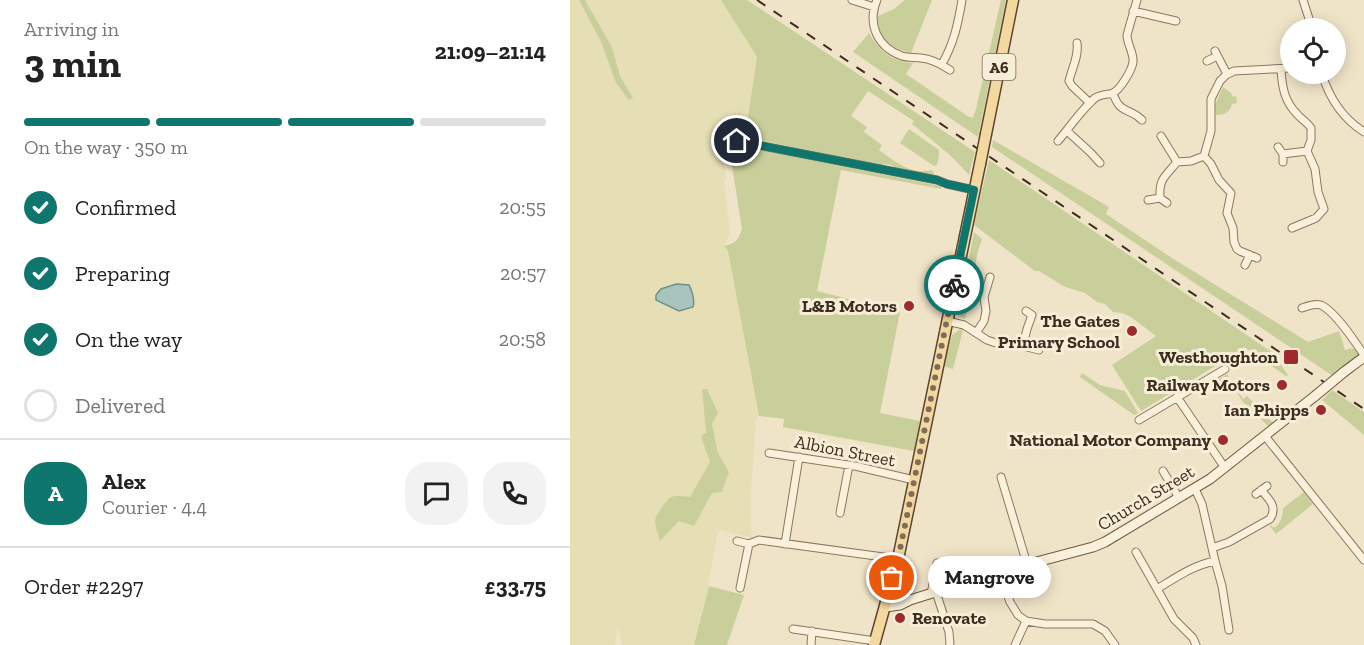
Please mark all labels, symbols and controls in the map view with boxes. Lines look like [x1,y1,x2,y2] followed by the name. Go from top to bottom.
[24,17,119,41] text: Arriving in
[1280,18,1346,84] map controls
[1280,18,1346,84] button: locate
[435,38,546,65] text: 21:09–21:14
[24,40,121,87] text: 3 min
[982,54,1016,80] road number: A6
[711,115,762,166] pin
[720,124,753,157] icon: home
[24,135,188,159] text: On the way · 350 m
[24,191,57,224] icon: check
[75,194,176,221] text: Confirmed
[499,195,546,219] text: 20:55
[924,255,984,315] courier
[24,257,57,290] icon: check
[75,260,170,287] text: Preparing
[500,261,546,285] text: 20:57
[938,269,971,302] icon: bike
[802,295,897,317] place label: L&B Motors
[902,299,916,313] marker: L&B Motors
[998,310,1120,353] place label: The Gates Primary School
[24,323,57,356] icon: check
[1125,324,1139,338] marker: The Gates Primary School
[75,326,182,353] text: On the way
[499,327,546,351] text: 20:58
[1159,346,1278,368] place label: Westhoughton
[1282,348,1300,366] marker: Westhoughton
[1146,374,1270,396] place label: Railway Motors
[1275,378,1289,392] marker: Railway Motors
[75,392,165,419] text: Delivered
[1224,399,1309,421] place label: Ian Phipps
[1314,403,1328,417] marker: Ian Phipps
[1010,429,1211,451] place label: National Motor Company
[793,430,898,472] street label: Albion Street
[1216,433,1230,447] marker: National Motor Company
[1094,460,1199,536] street label: Church Street
[405,462,468,525] button: chat
[483,462,546,525] button: phone
[102,468,146,495] text: Alex
[48,480,63,507] text: A
[102,495,207,519] text: Courier · 4.4
[866,552,917,603] pin
[928,557,1051,599] callout: Mangrove
[875,561,908,594] icon: bag
[944,565,1035,589] text: Mangrove
[24,573,143,600] text: Order #2297
[485,573,546,600] text: £33.75
[912,607,987,629] place label: Renovate
[893,611,907,625] marker: Renovate

